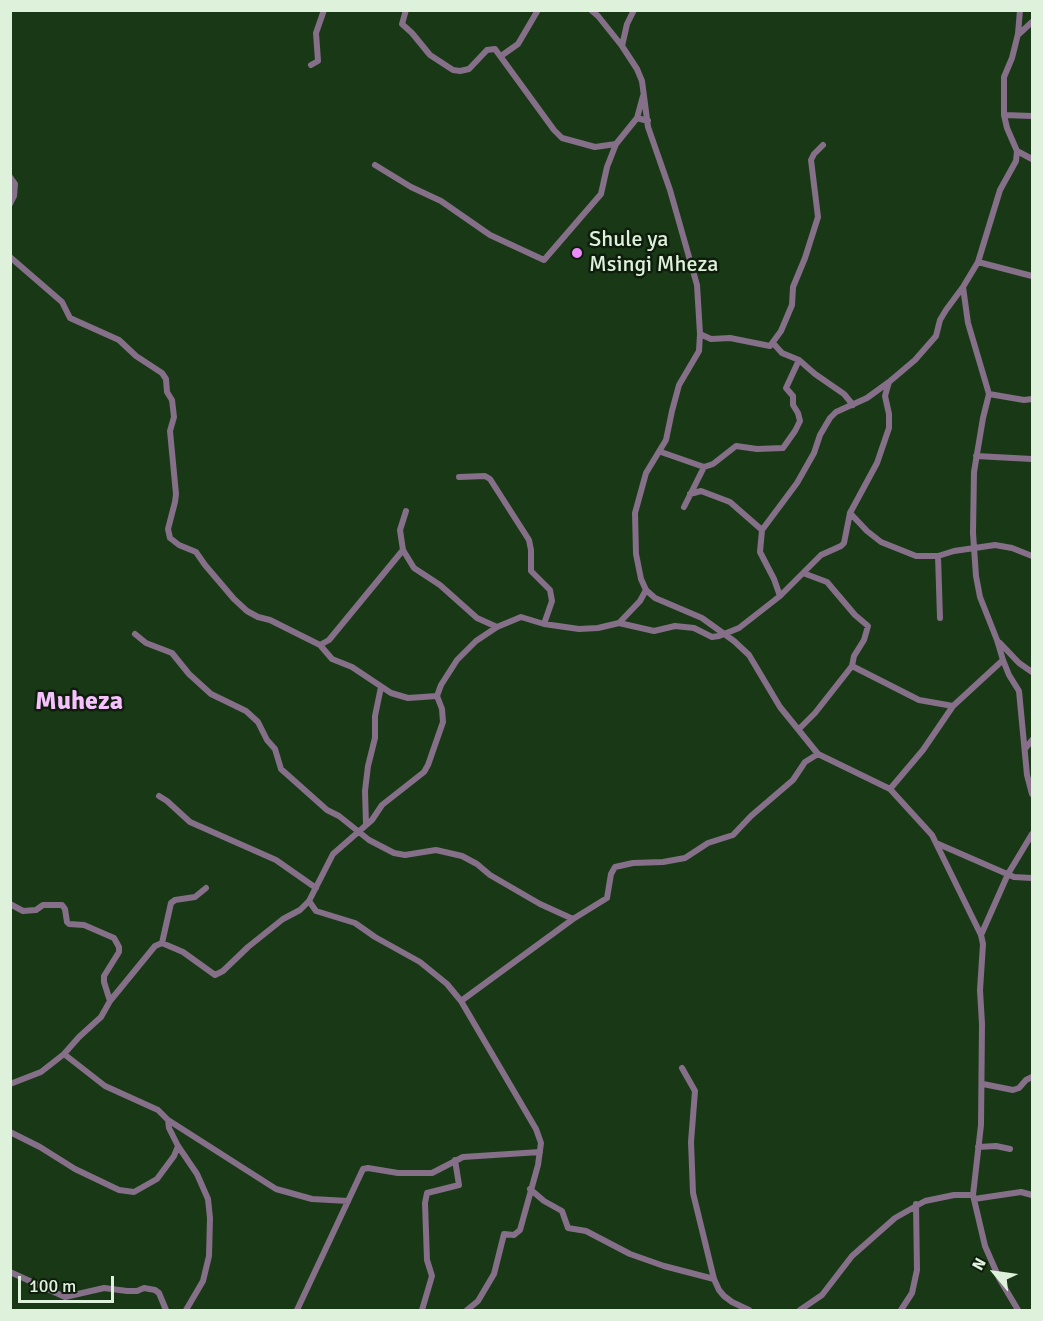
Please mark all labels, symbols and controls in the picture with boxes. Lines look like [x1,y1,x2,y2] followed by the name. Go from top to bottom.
[589,227,718,278] place label: Shule ya Msingi Mheza
[570,246,584,260] marker: Shule ya Msingi Mheza
[35,686,123,718] district label: Muheza
[965,1243,1025,1303] north arrow
[968,1255,991,1274] text: N
[21,1264,117,1302] scale bar
[29,1275,76,1297] text: 100 m

